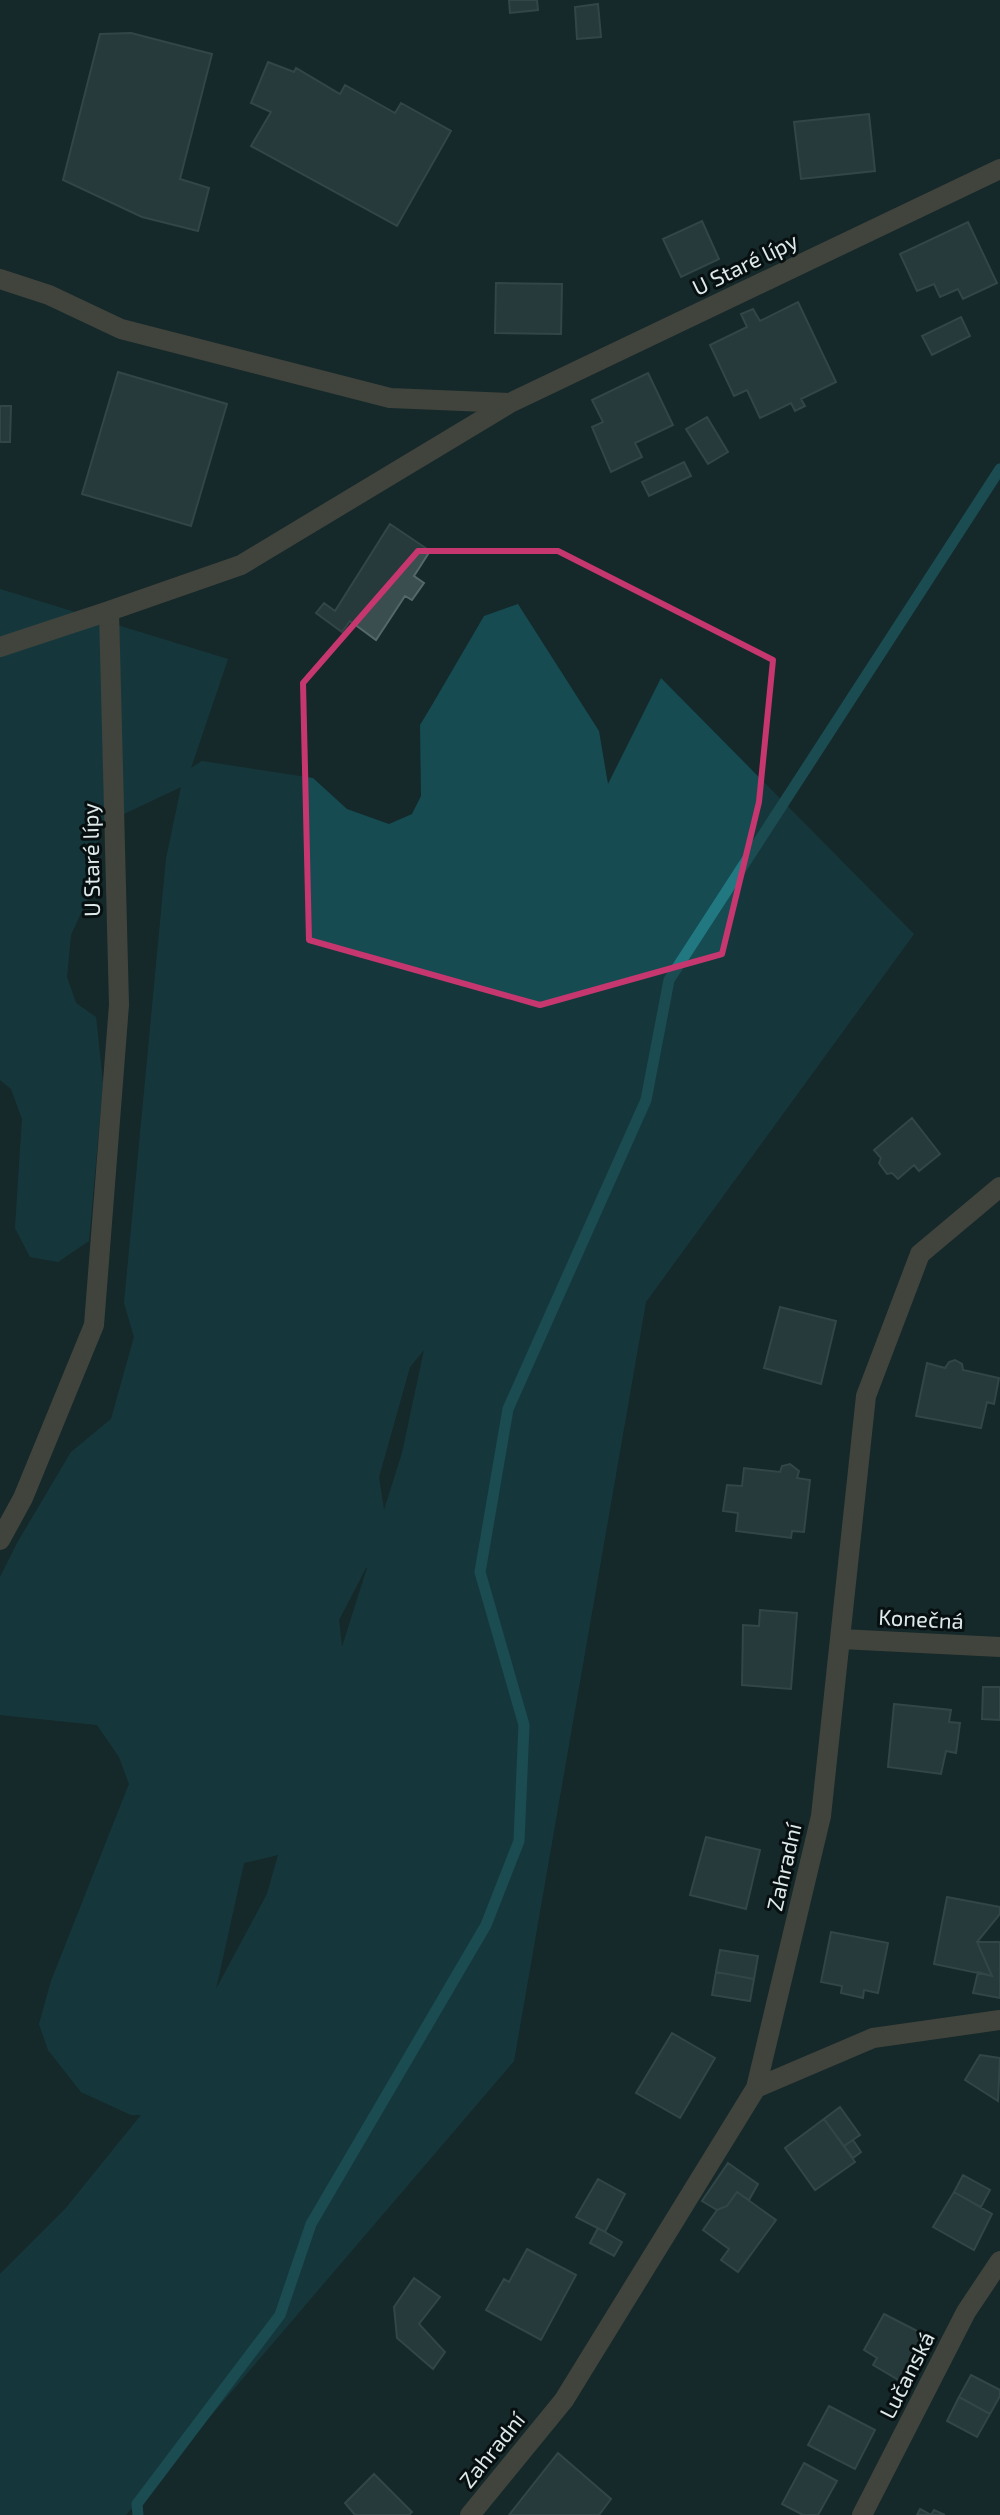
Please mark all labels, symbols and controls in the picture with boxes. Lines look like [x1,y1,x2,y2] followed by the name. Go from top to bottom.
[688,226,802,300] street label: U Staré lípy
[76,803,104,917] street label: U Staré lípy
[878,1603,964,1633] street label: Konečná
[760,1819,806,1913] street label: Zahradní
[873,2327,939,2422] street label: Lučanská
[453,2405,530,2492] street label: Zahradní

